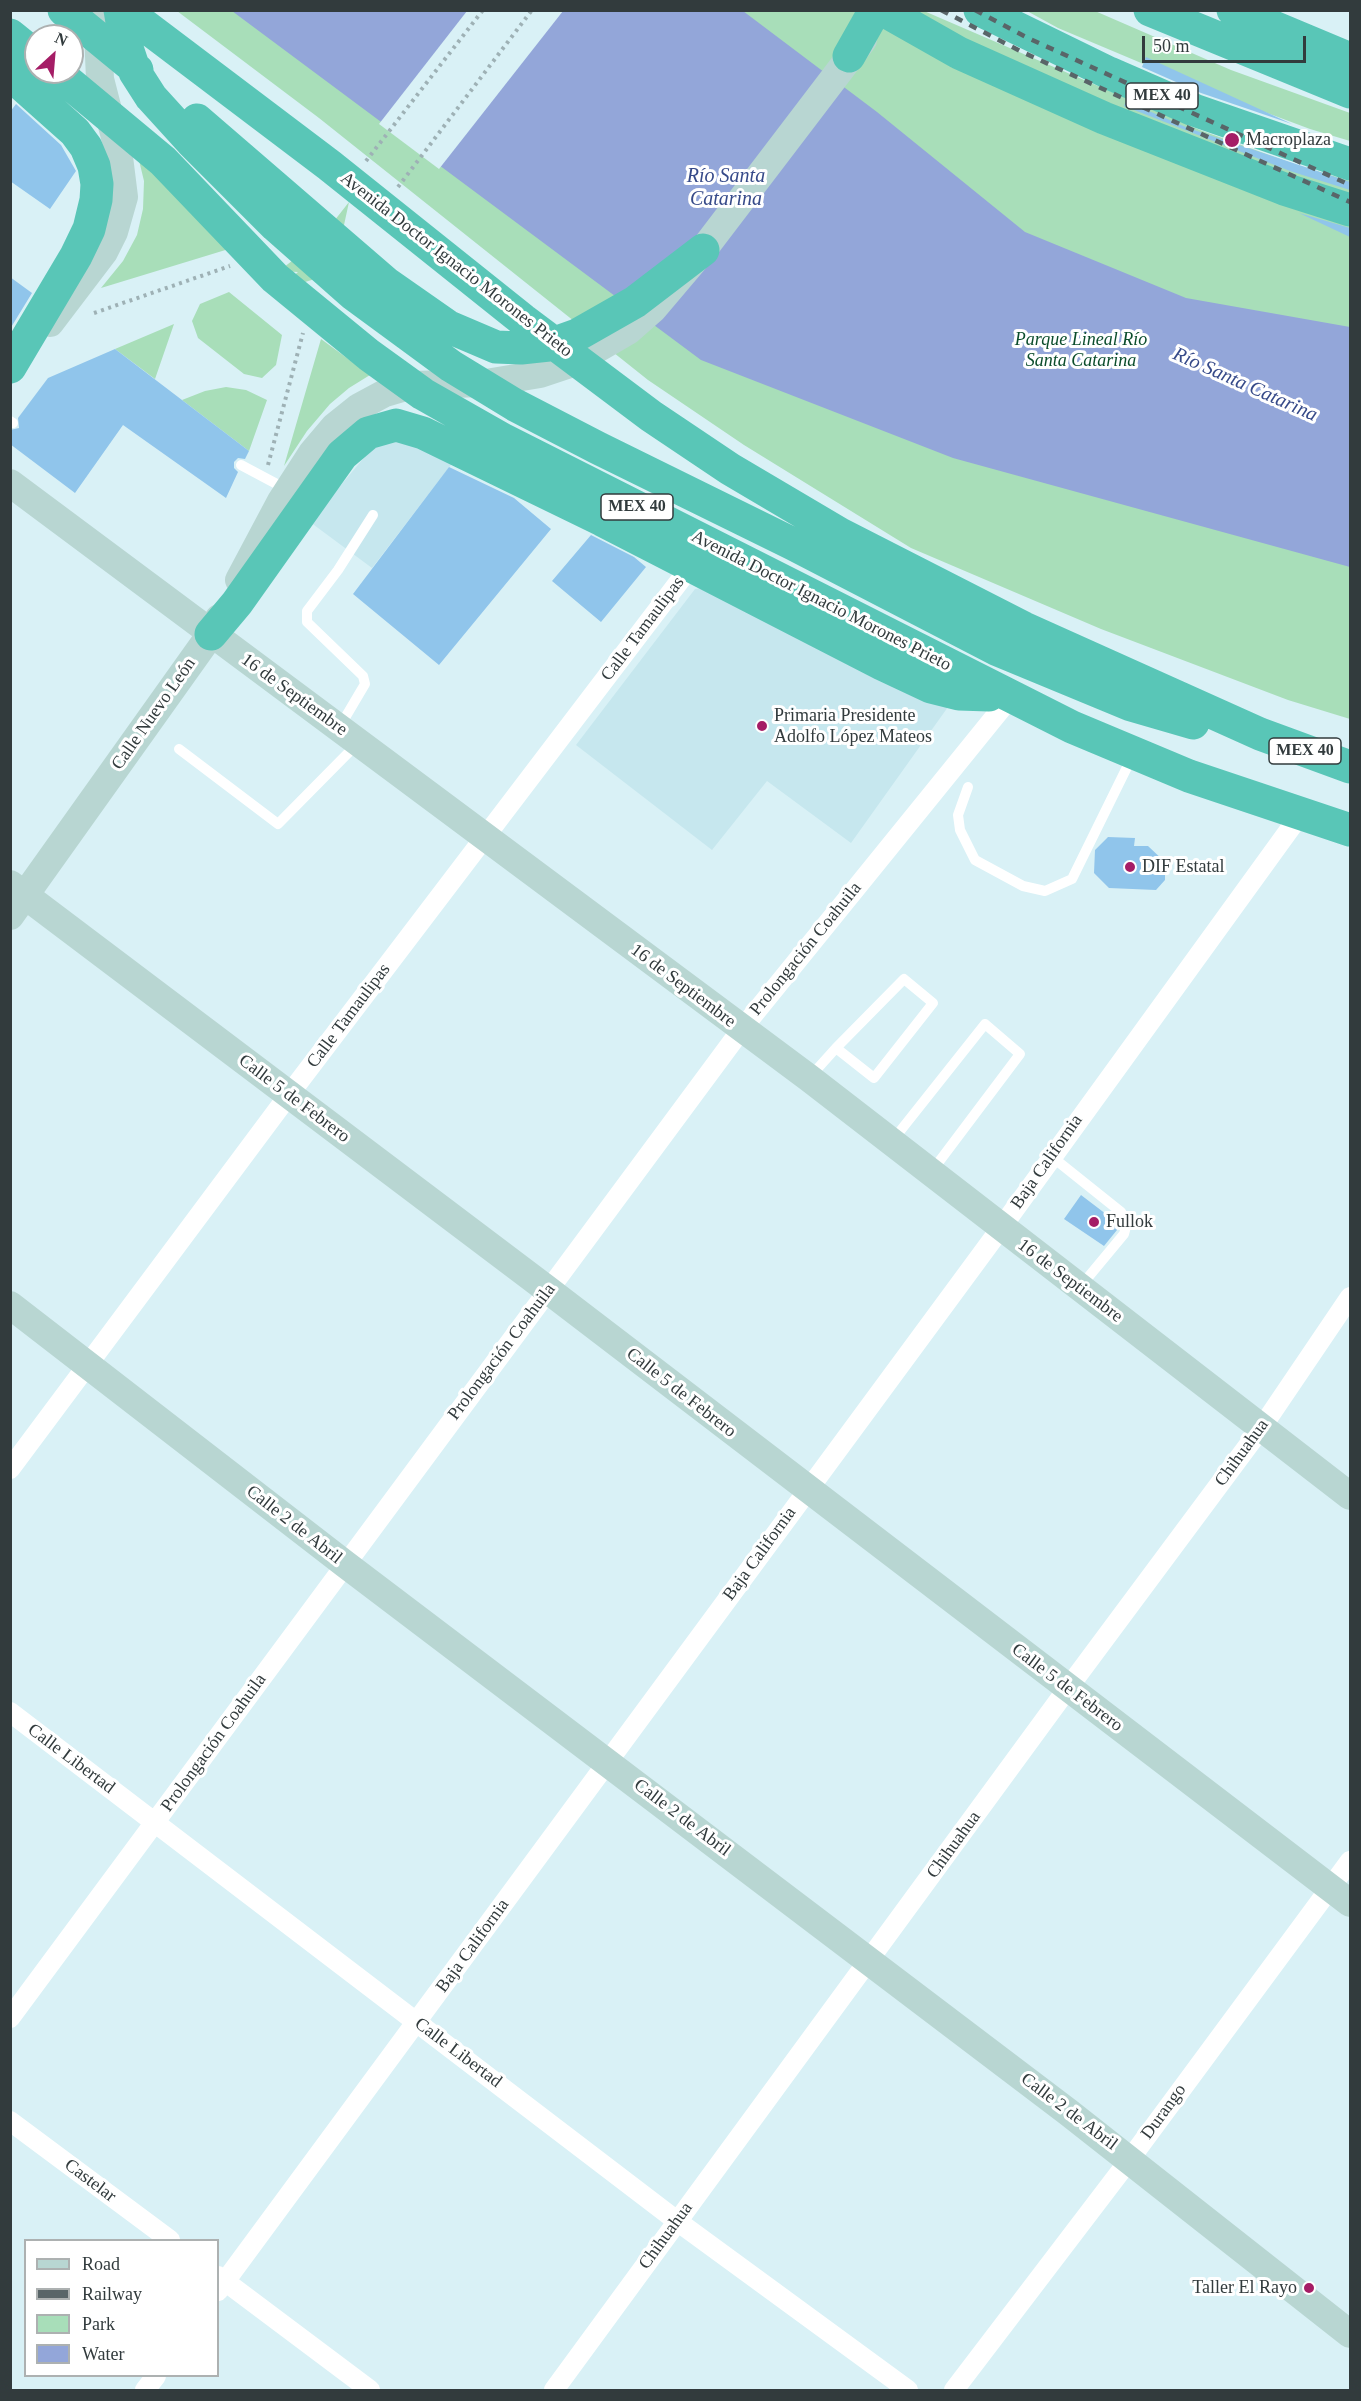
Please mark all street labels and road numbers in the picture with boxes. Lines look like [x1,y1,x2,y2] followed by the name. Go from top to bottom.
[1126,83,1198,109] road number: MEX 40
[336,168,576,362] street label: Avenida Doctor Ignacio Morones Prieto
[601,494,673,520] road number: MEX 40
[688,526,954,676] street label: Avenida Doctor Ignacio Morones Prieto
[597,573,689,685] street label: Calle Tamaulipas
[237,649,351,741] street label: 16 de Septiembre
[107,654,201,774] street label: Calle Nuevo León
[1269,738,1341,764] road number: MEX 40
[746,878,866,1020] street label: Prolongación Coahuila
[626,939,740,1033] street label: 16 de Septiembre
[303,960,395,1072] street label: Calle Tamaulipas
[234,1050,354,1148] street label: Calle 5 de Febrero
[1006,1111,1088,1213] street label: Baja California
[1013,1234,1127,1328] street label: 16 de Septiembre
[444,1279,560,1425] street label: Prolongación Coahuila
[622,1343,740,1443] street label: Calle 5 de Febrero
[1210,1415,1274,1491] street label: Chihuahua
[242,1481,346,1569] street label: Calle 2 de Abril
[719,1503,801,1605] street label: Baja California
[1007,1639,1127,1737] street label: Calle 5 de Febrero
[157,1670,271,1816] street label: Prolongación Coahuila
[23,1719,119,1799] street label: Calle Libertad
[629,1775,735,1861] street label: Calle 2 de Abril
[922,1807,986,1883] street label: Chihuahua
[432,1895,514,1997] street label: Baja California
[410,2013,506,2093] street label: Calle Libertad
[1016,2069,1122,2155] street label: Calle 2 de Abril
[1137,2080,1191,2144] street label: Durango
[60,2155,120,2207] street label: Castelar
[634,2198,698,2274] street label: Chihuahua

